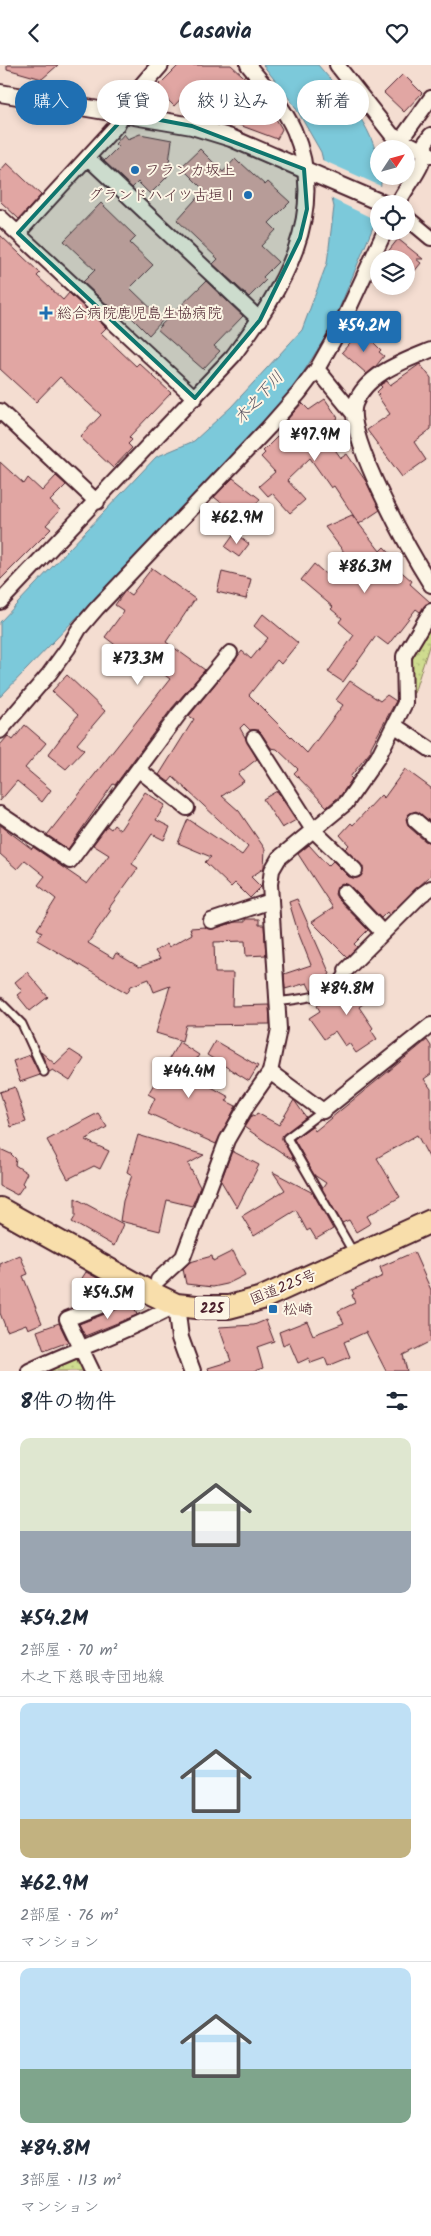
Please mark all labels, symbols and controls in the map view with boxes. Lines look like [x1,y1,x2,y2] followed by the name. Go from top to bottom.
[179,15,252,50] text: Casavia
[20,19,48,47] icon: back
[383,19,411,47] icon: heart
[15,80,87,125] chip: 購入
[97,80,169,125] chip: 賃貸
[179,80,287,125] chip: 絞り込み
[297,80,369,125] chip: 新着
[370,140,415,185] north arrow
[370,140,415,295] map controls
[145,159,235,183] place label: フランカ坂上
[129,164,141,176] marker: フランカ坂上
[88,184,238,208] place label: グランドハイツ古垣Ⅰ
[242,189,254,201] marker: グランドハイツ古垣Ⅰ
[370,195,415,240] button: locate
[370,250,415,295] button: layers
[57,302,222,326] place label: 総合病院鹿児島生協病院
[39,306,53,320] marker: 総合病院鹿児島生協病院
[323,311,405,353] pin: ¥54.2M
[338,314,390,339] text: ¥54.2M
[228,366,290,430] water label: 木之下川
[274,419,356,462] pin: ¥97.9M
[290,423,340,448] text: ¥97.9M
[196,503,278,545] pin: ¥62.9M
[211,506,263,531] text: ¥62.9M
[324,551,406,594] pin: ¥86.3M
[339,555,391,580] text: ¥86.3M
[97,643,179,686] pin: ¥73.3M
[113,647,163,672] text: ¥73.3M
[306,973,388,1016] pin: ¥84.8M
[320,977,374,1002] text: ¥84.8M
[148,1057,230,1099] pin: ¥44.4M
[163,1060,215,1085] text: ¥44.4M
[246,1264,321,1312] street label: 国道225号
[67,1277,149,1320] pin: ¥54.5M
[83,1281,133,1306] text: ¥54.5M
[194,1297,230,1319] road number: 225
[283,1298,313,1322] place label: 松崎
[267,1303,279,1315] marker: 松崎
[20,1386,116,1419] text: 8件の物件
[383,1387,411,1415] icon: filters
[171,1470,261,1560] icon: home
[20,1603,88,1636] text: ¥54.2M
[20,1638,117,1663] text: 2部屋 · 70 m²
[20,1665,164,1690] text: 木之下慈眼寺団地線
[171,1736,261,1826] icon: home
[20,1868,88,1901] text: ¥62.9M
[20,1903,118,1928] text: 2部屋 · 76 m²
[20,1930,99,1955] text: マンション
[171,2001,261,2091] icon: home
[20,2133,90,2166] text: ¥84.8M
[20,2168,121,2193] text: 3部屋 · 113 m²
[20,2195,99,2220] text: マンション

